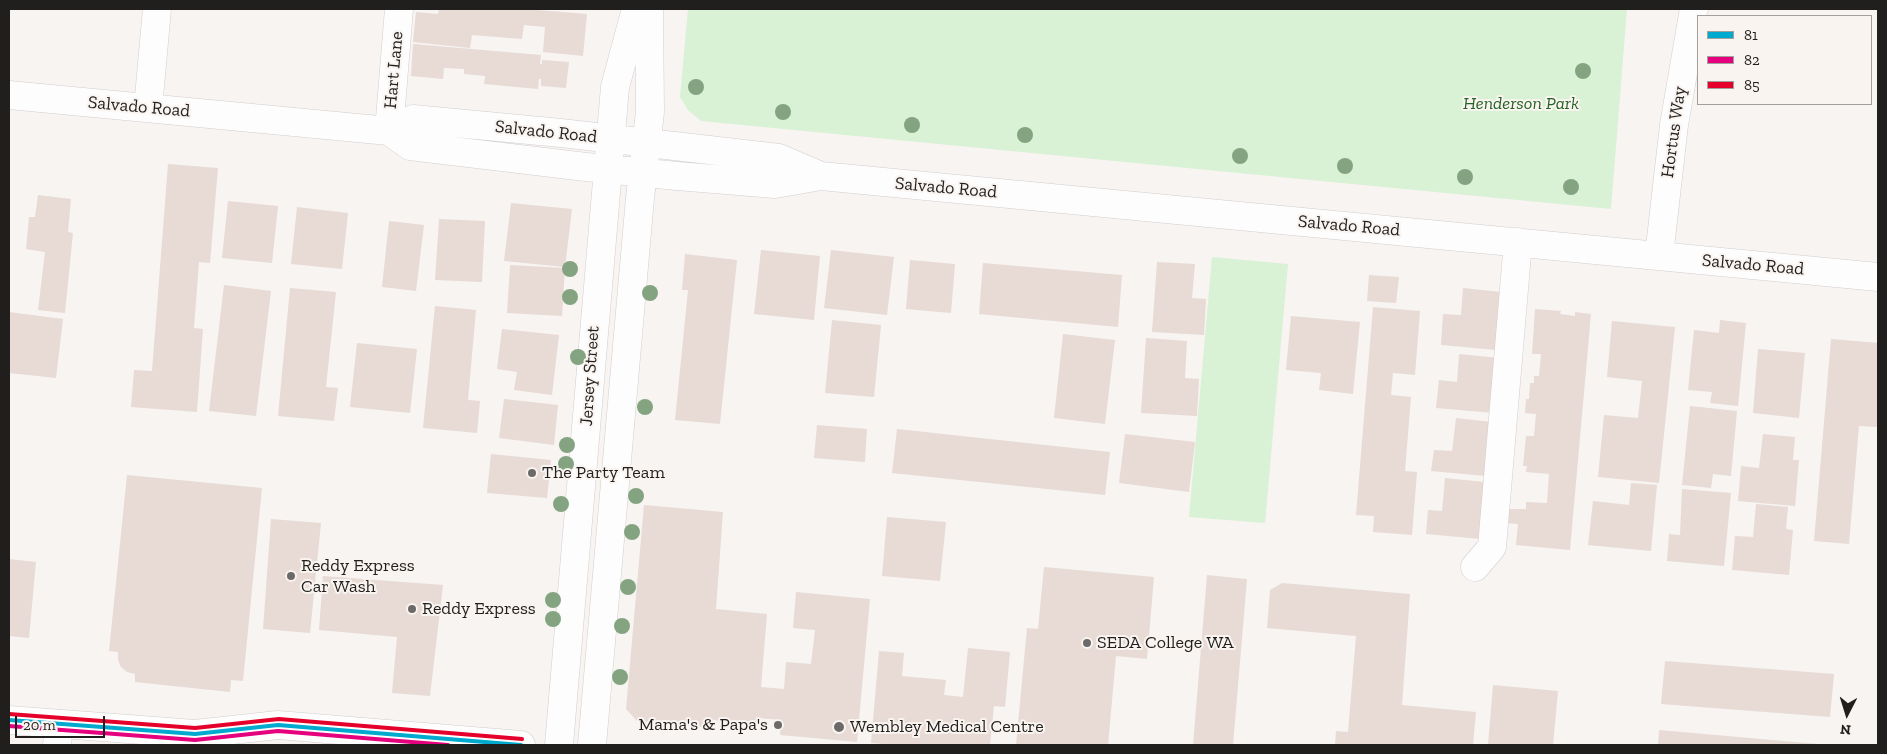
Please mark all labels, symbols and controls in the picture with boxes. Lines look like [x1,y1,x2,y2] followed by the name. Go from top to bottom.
[1697,15,1872,105] legend
[1744,26,1758,44] text: 81
[380,30,408,110] street label: Hart Lane
[1744,51,1760,69] text: 82
[1744,76,1760,94] text: 85
[1657,85,1691,179] street label: Hortus Way
[87,92,191,122] street label: Salvado Road
[1463,93,1579,115] park label: Henderson Park
[494,116,598,148] street label: Salvado Road
[894,173,998,203] street label: Salvado Road
[1297,211,1401,241] street label: Salvado Road
[1701,250,1805,280] street label: Salvado Road
[576,325,604,427] street label: Jersey Street
[542,462,665,484] place label: The Party Team
[526,467,538,479] marker: The Party Team
[301,555,415,598] place label: Reddy Express Car Wash
[285,570,297,582] marker: Reddy Express Car Wash
[422,598,536,620] place label: Reddy Express
[406,603,418,615] marker: Reddy Express
[1097,632,1234,654] place label: SEDA College WA
[1081,637,1093,649] marker: SEDA College WA
[1822,689,1872,739] north arrow
[18,706,108,738] scale bar
[638,714,768,736] place label: Mama's & Papa's
[23,716,56,734] text: 20 m
[850,716,1044,738] place label: Wembley Medical Centre
[772,719,784,731] marker: Mama's & Papa's
[832,720,846,734] marker: Wembley Medical Centre
[1840,721,1852,738] text: N

